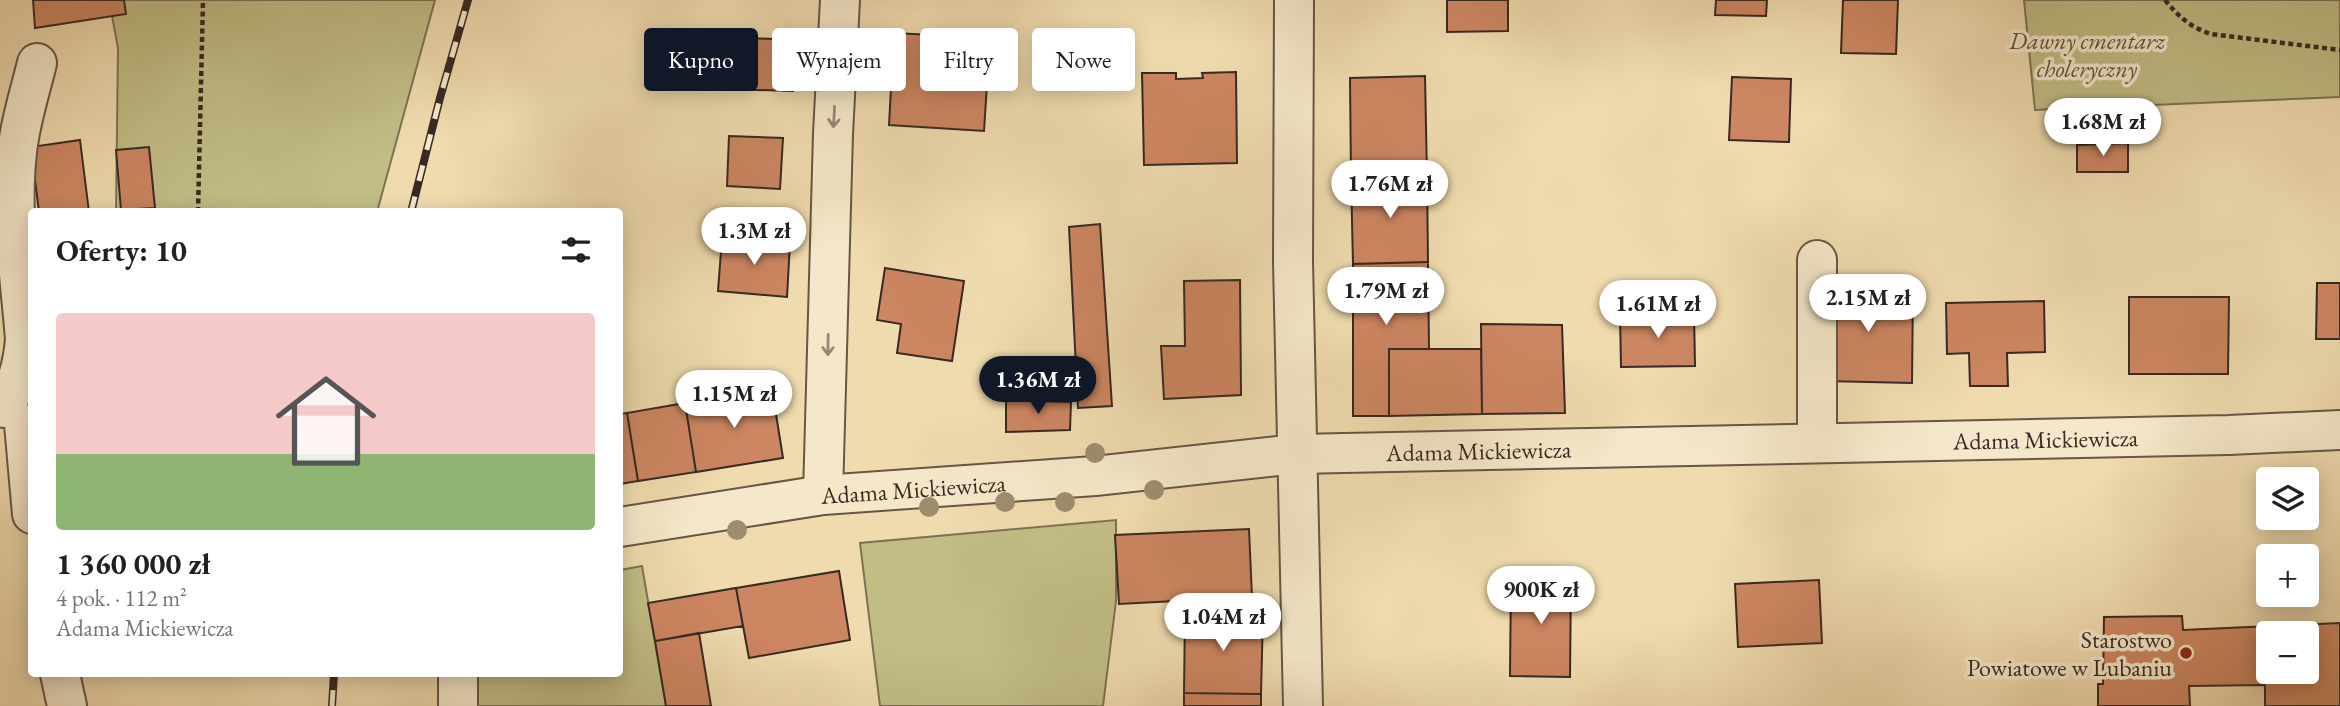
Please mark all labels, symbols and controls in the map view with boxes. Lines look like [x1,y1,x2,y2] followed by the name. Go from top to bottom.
[2008,25,2165,84] park label: Dawny cmentarz choleryczny
[644,28,758,91] chip: Kupno
[772,28,906,91] chip: Wynajem
[920,28,1018,91] chip: Filtry
[1032,28,1135,91] chip: Nowe
[2031,99,2175,158] pin: 1.68M zł
[828,105,841,128] one-way arrow
[2060,106,2146,136] text: 1.68M zł
[1318,160,1462,220] pin: 1.76M zł
[1347,168,1433,198] text: 1.76M zł
[689,208,819,267] pin: 1.3M zł
[717,215,791,245] text: 1.3M zł
[56,231,187,270] text: Oferty: 10
[557,231,595,269] icon: filters
[1314,268,1458,327] pin: 1.79M zł
[1796,274,1940,334] pin: 2.15M zł
[1343,275,1429,305] text: 1.79M zł
[1586,280,1730,340] pin: 1.61M zł
[1825,282,1911,312] text: 2.15M zł
[1615,288,1701,318] text: 1.61M zł
[822,333,835,356] one-way arrow
[966,356,1110,416] pin: 1.36M zł
[263,358,389,484] icon: home
[995,364,1081,394] text: 1.36M zł
[662,370,806,430] pin: 1.15M zł
[691,378,777,408] text: 1.15M zł
[1951,421,2139,456] street label: Adama Mickiewicza
[1385,433,1572,468] street label: Adama Mickiewicza
[819,467,1007,511] street label: Adama Mickiewicza
[2256,467,2319,684] map controls
[2256,467,2319,530] button: layers
[56,544,210,583] text: 1 360 000 zł
[2256,544,2319,607] button: +
[1476,566,1606,626] pin: 900K zł
[1503,574,1579,604] text: 900K zł
[56,583,187,613] text: 4 pok. · 112 m²
[1151,594,1295,653] pin: 1.04M zł
[1180,601,1266,631] text: 1.04M zł
[56,613,234,643] text: Adama Mickiewicza
[2256,621,2319,684] button: −
[1967,624,2172,683] place label: Starostwo Powiatowe w Lubaniu
[2178,645,2194,661] marker: Starostwo Powiatowe w Lubaniu

